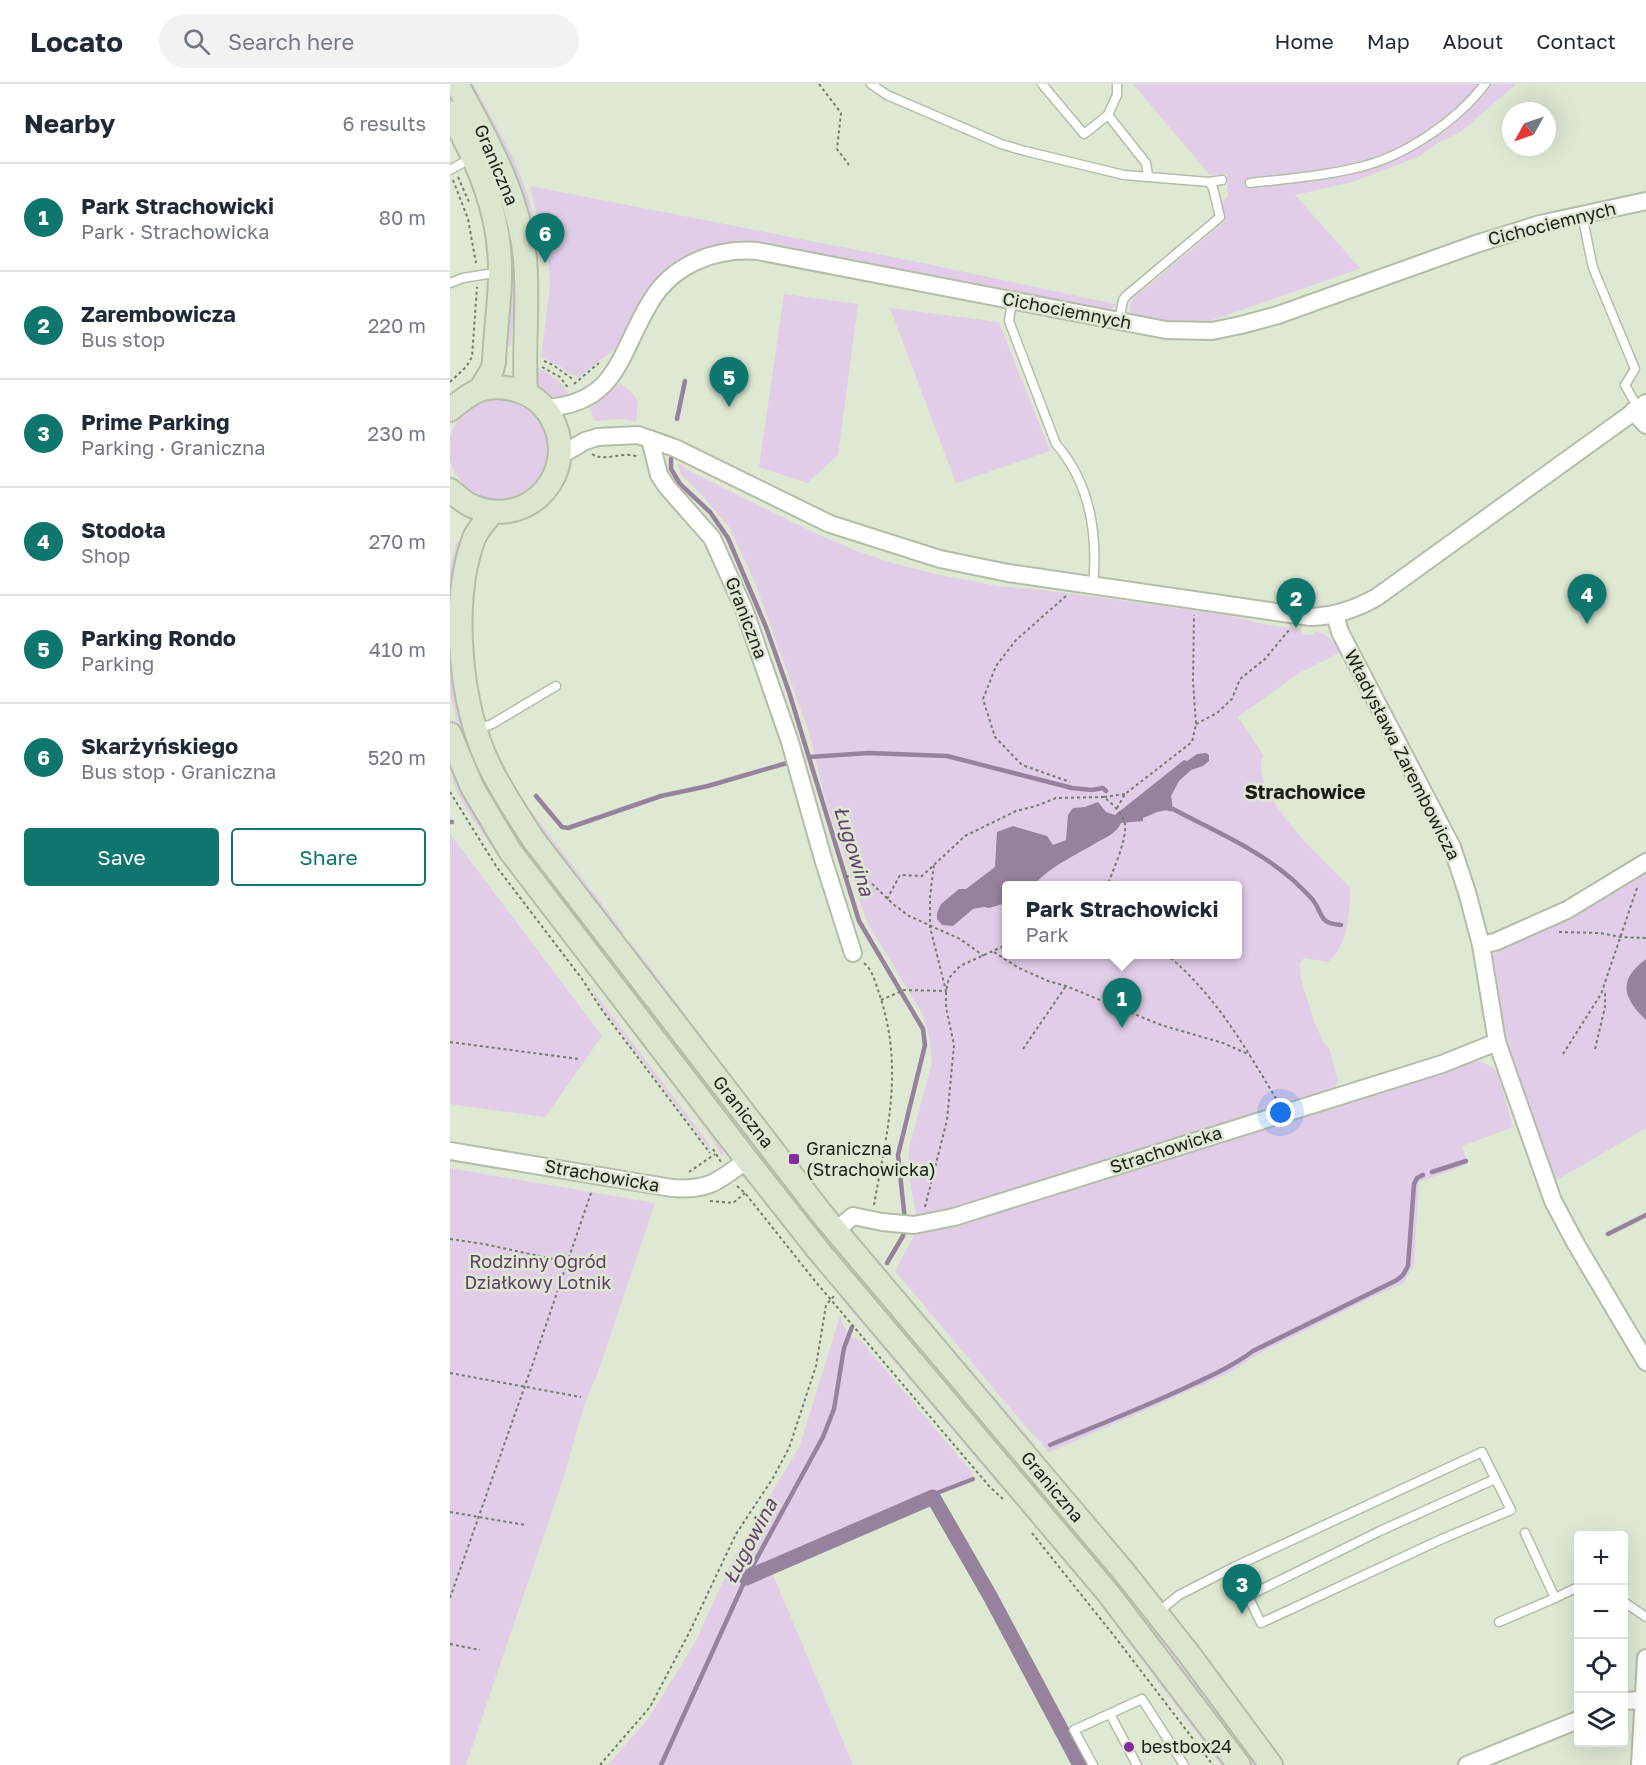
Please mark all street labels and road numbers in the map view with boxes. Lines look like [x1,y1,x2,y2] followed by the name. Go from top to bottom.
[470,121,524,208] street label: Graniczna
[1486,197,1618,250] street label: Cichociemnych
[1001,287,1134,333] street label: Cichociemnych
[721,574,773,662] street label: Graniczna
[1340,646,1466,863] street label: Władysława Zarembowicza
[709,1071,779,1152] street label: Graniczna
[1107,1121,1224,1177] street label: Strachowicka
[543,1154,661,1196] street label: Strachowicka
[1017,1446,1089,1526] street label: Graniczna

